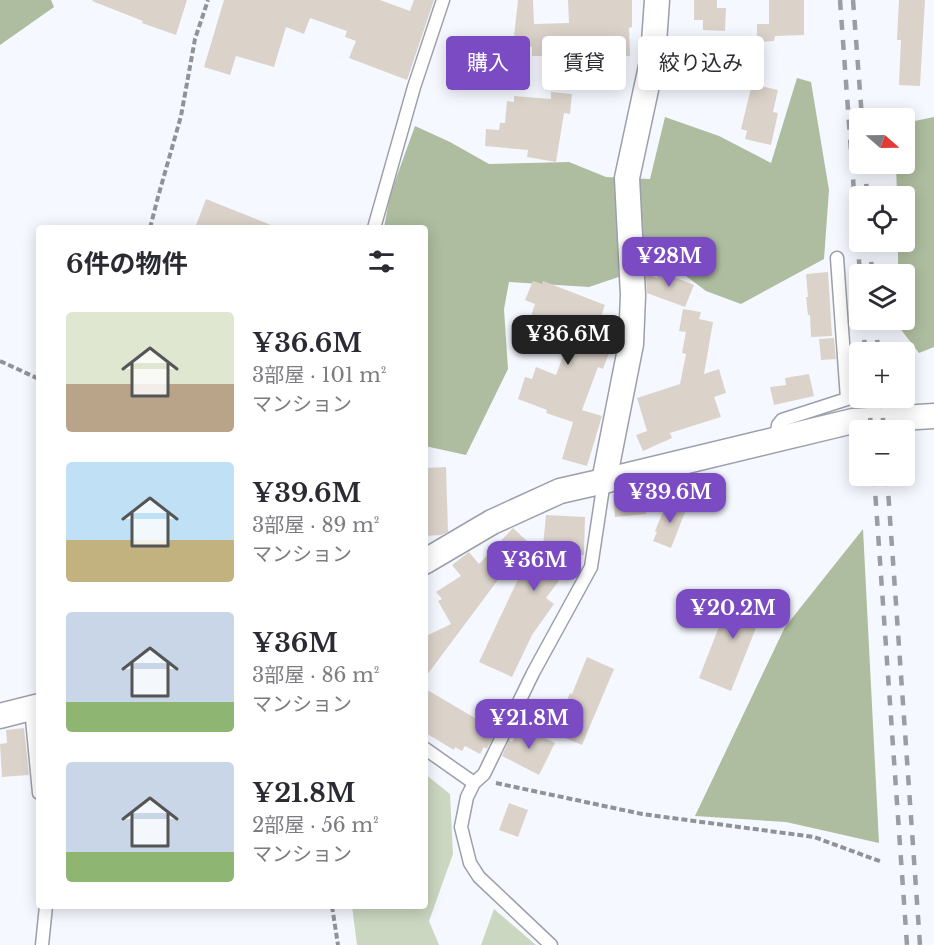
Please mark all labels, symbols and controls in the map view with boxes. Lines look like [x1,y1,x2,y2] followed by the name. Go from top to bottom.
[446,36,530,90] chip: 購入
[542,36,626,90] chip: 賃貸
[638,36,764,90] chip: 絞り込み
[849,108,915,174] north arrow
[849,108,915,486] map controls
[849,186,915,252] button: locate
[633,237,705,288] pin: ¥28M
[636,244,702,268] text: ¥28M
[365,245,398,278] icon: filters
[66,248,188,280] text: 6件の物件
[849,264,915,330] button: layers
[519,315,617,366] pin: ¥36.6M
[526,322,610,346] text: ¥36.6M
[252,327,362,359] text: ¥36.6M
[114,336,186,408] icon: home
[849,342,915,408] button: +
[252,363,387,387] text: 3部屋 · 101 m²
[252,392,352,416] text: マンション
[849,420,915,486] button: −
[621,473,719,524] pin: ¥39.6M
[252,477,361,509] text: ¥39.6M
[628,480,712,504] text: ¥39.6M
[114,486,186,558] icon: home
[252,513,379,537] text: 3部屋 · 89 m²
[498,541,570,592] pin: ¥36M
[252,542,352,566] text: マンション
[501,548,567,572] text: ¥36M
[684,589,782,640] pin: ¥20.2M
[690,596,776,620] text: ¥20.2M
[252,627,338,659] text: ¥36M
[114,636,186,708] icon: home
[252,663,379,687] text: 3部屋 · 86 m²
[252,692,352,716] text: マンション
[480,699,578,750] pin: ¥21.8M
[489,706,569,730] text: ¥21.8M
[252,777,355,809] text: ¥21.8M
[114,786,186,858] icon: home
[252,813,379,837] text: 2部屋 · 56 m²
[252,842,352,866] text: マンション

